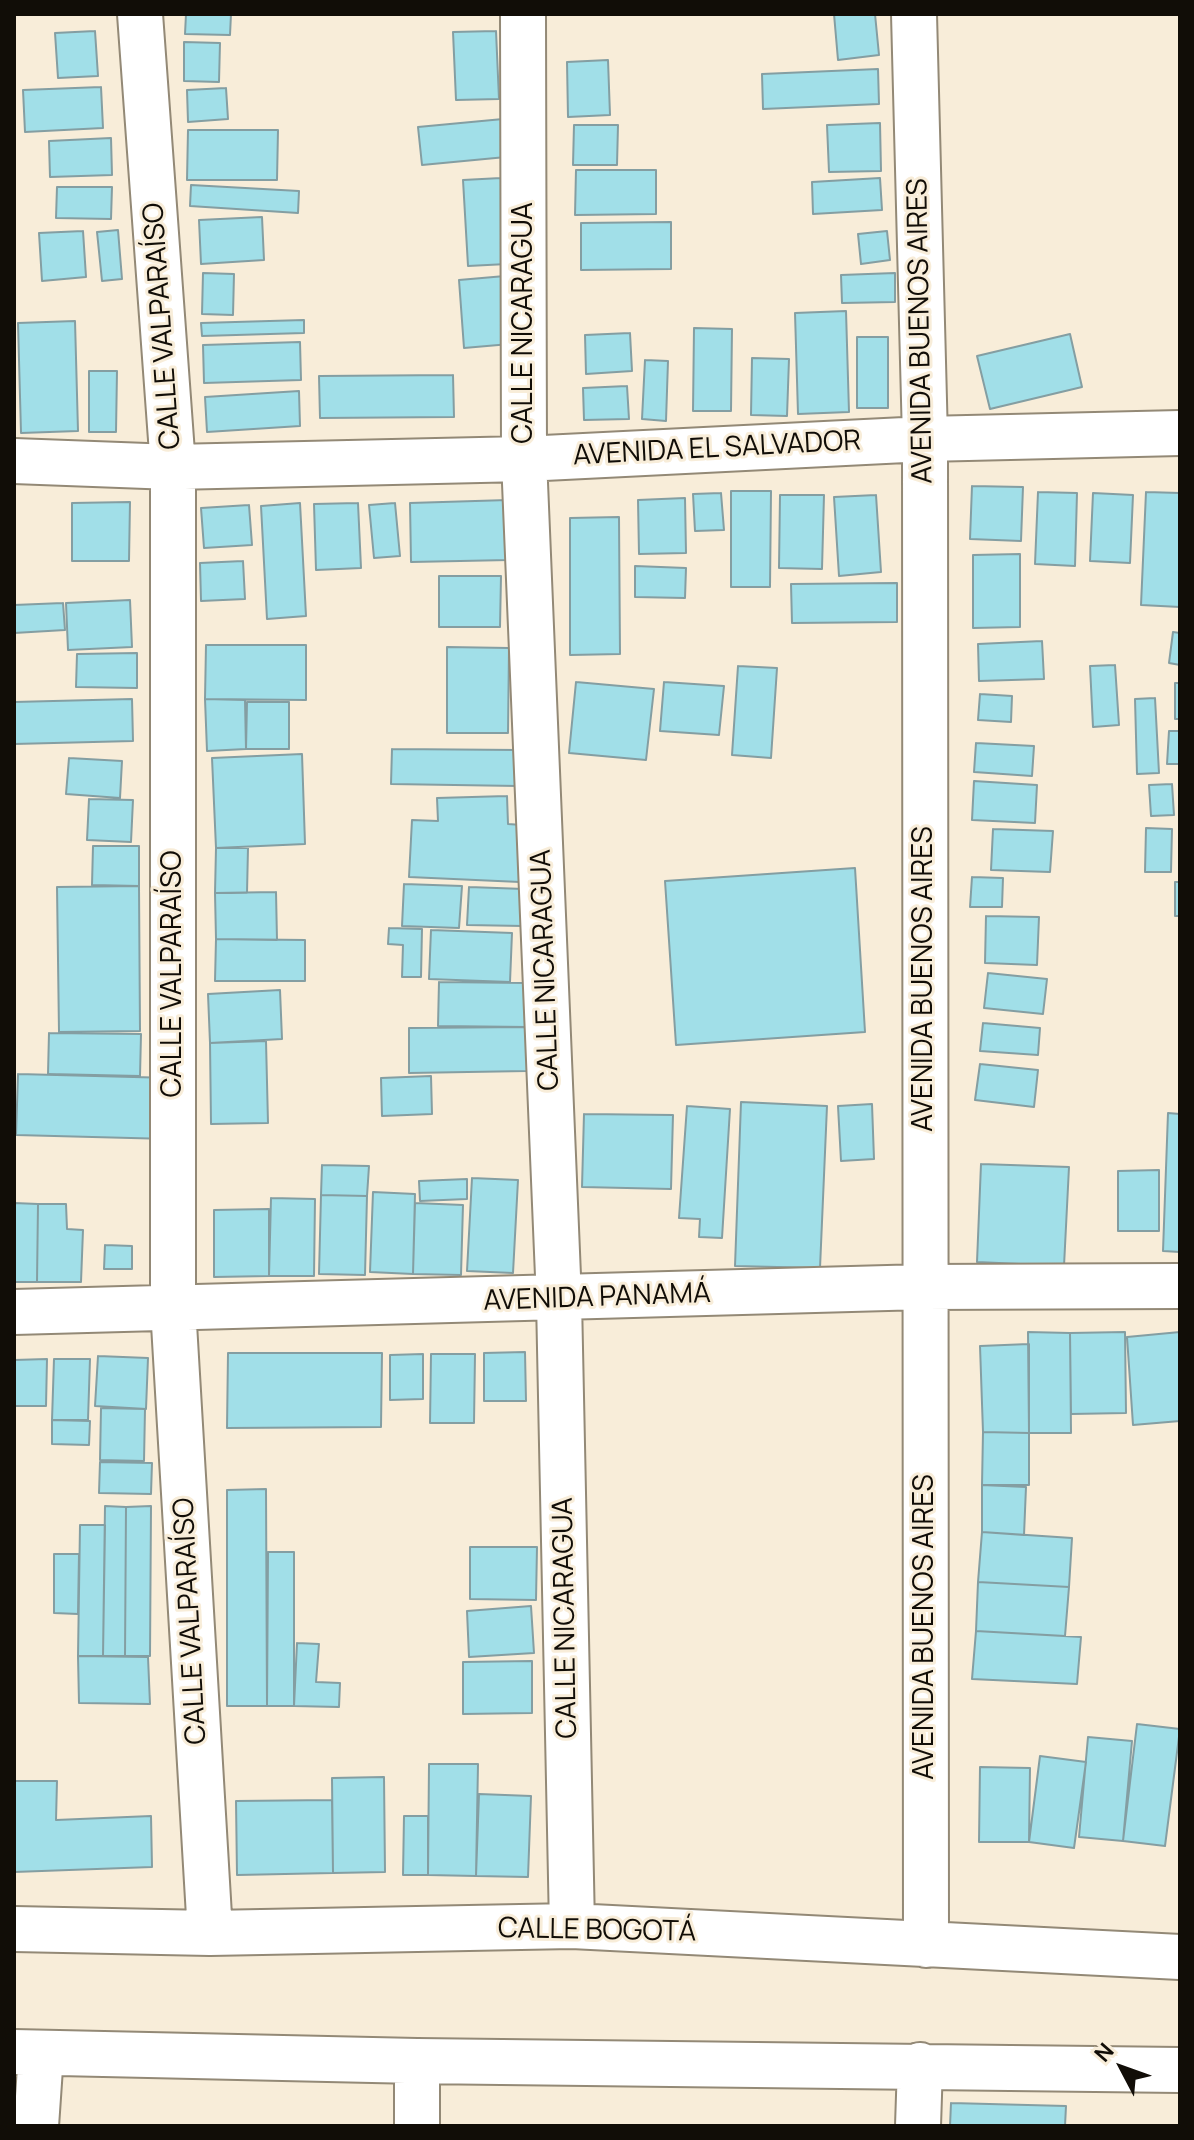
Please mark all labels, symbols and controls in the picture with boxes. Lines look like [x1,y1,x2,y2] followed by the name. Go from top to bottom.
[902,178,940,484] street label: AVENIDA BUENOS AIRES
[138,202,188,450] street label: CALLE VALPARAÍSO
[507,202,541,444] street label: CALLE NICARAGUA
[572,425,862,473] street label: AVENIDA EL SALVADOR
[907,826,941,1132] street label: AVENIDA BUENOS AIRES
[525,849,567,1091] street label: CALLE NICARAGUA
[156,850,190,1098] street label: CALLE VALPARAÍSO
[483,1277,711,1319] street label: AVENIDA PANAMÁ
[908,1474,942,1780] street label: AVENIDA BUENOS AIRES
[168,1497,214,1745] street label: CALLE VALPARAÍSO
[547,1497,585,1739] street label: CALLE NICARAGUA
[498,1912,696,1950] street label: CALLE BOGOTÁ
[1082,2028,1162,2108] north arrow
[1087,2036,1120,2068] text: N

